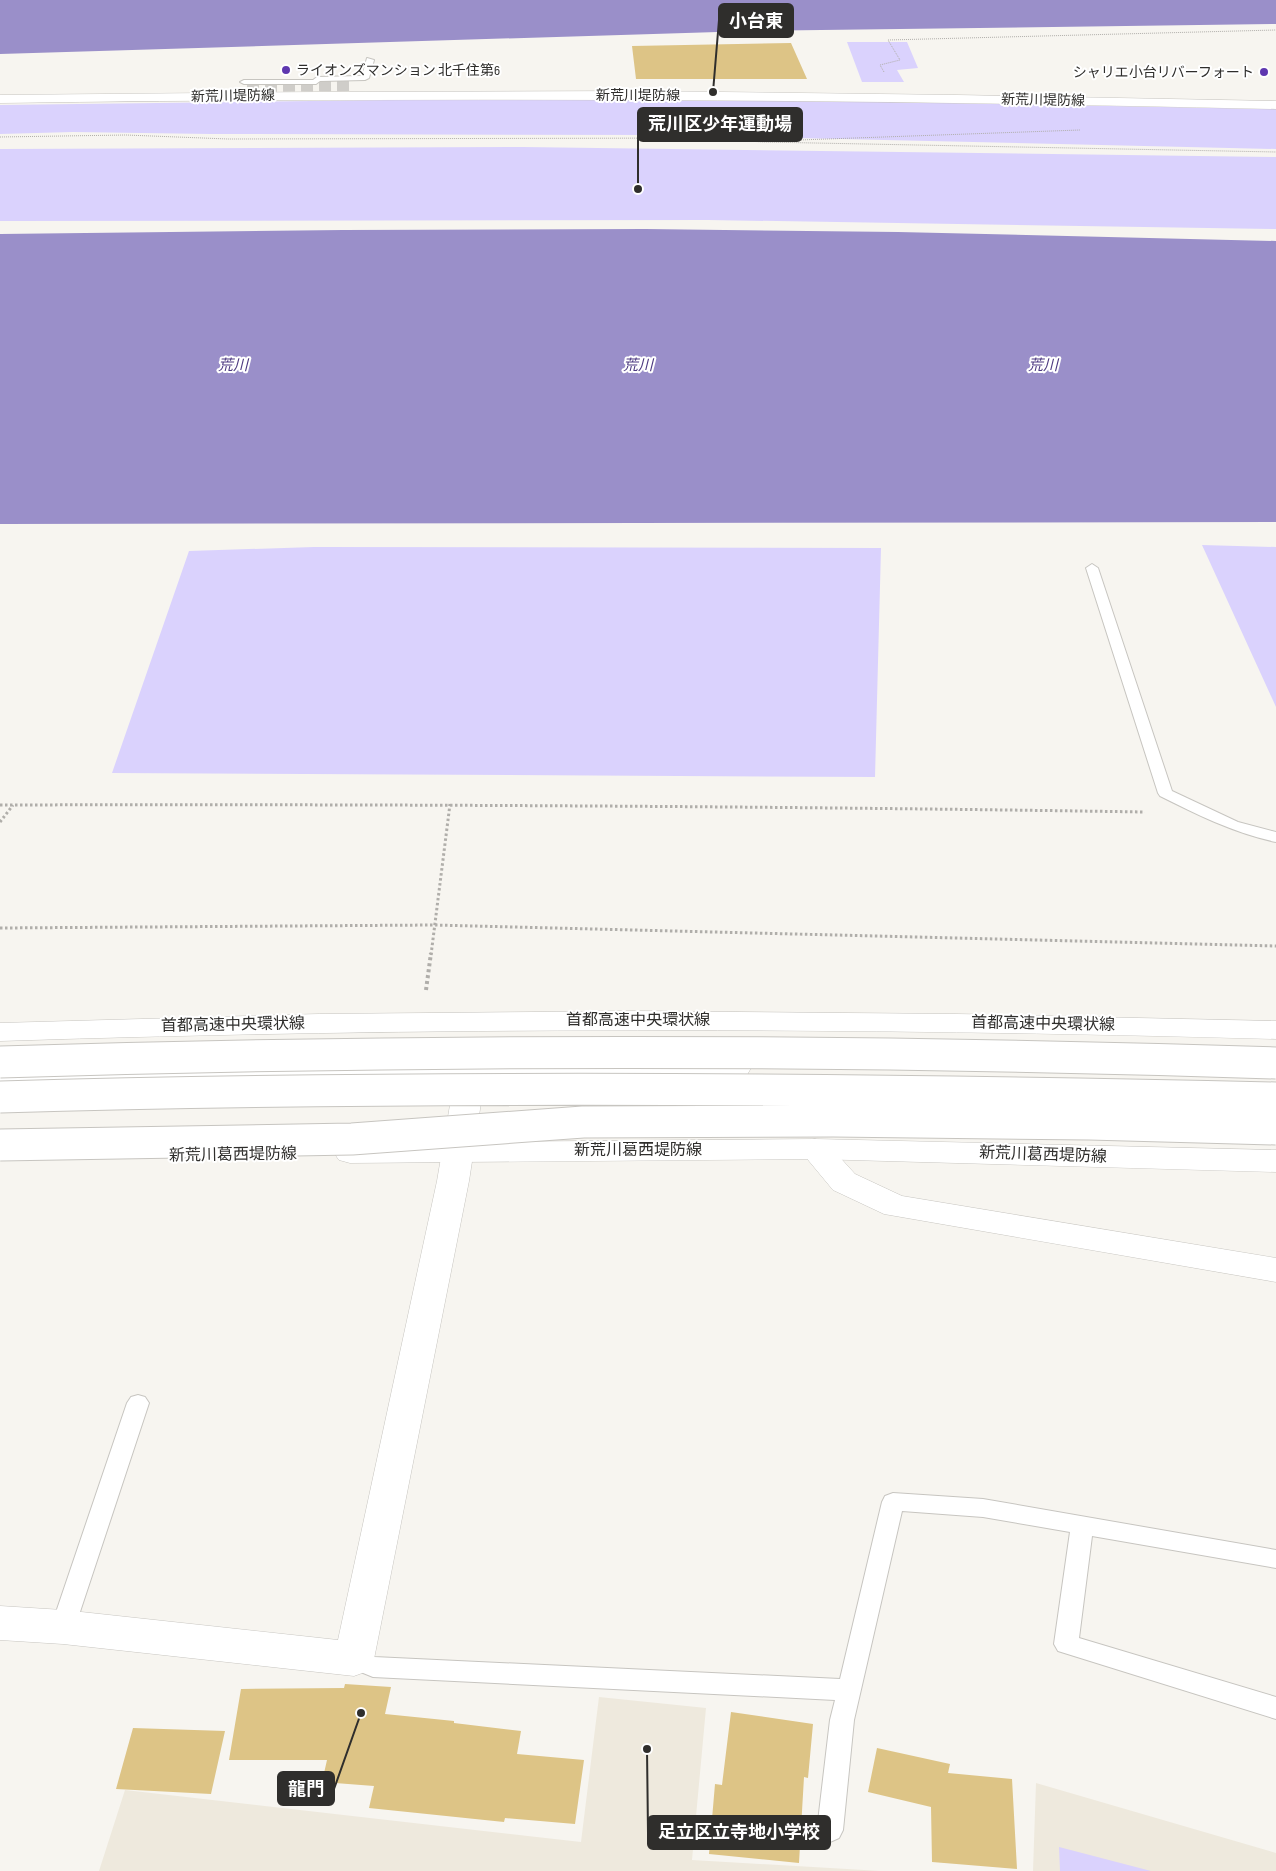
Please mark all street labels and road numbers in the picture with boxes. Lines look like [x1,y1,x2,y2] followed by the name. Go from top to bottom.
[191,87,275,105] street label: 新荒川堤防線
[596,87,680,104] street label: 新荒川堤防線
[1001,91,1085,109] street label: 新荒川堤防線
[566,1011,710,1030] street label: 首都高速中央環状線
[971,1013,1115,1035] street label: 首都高速中央環状線
[161,1014,305,1036] street label: 首都高速中央環状線
[574,1141,702,1160] street label: 新荒川葛西堤防線
[979,1143,1107,1167] street label: 新荒川葛西堤防線
[169,1144,297,1166] street label: 新荒川葛西堤防線

